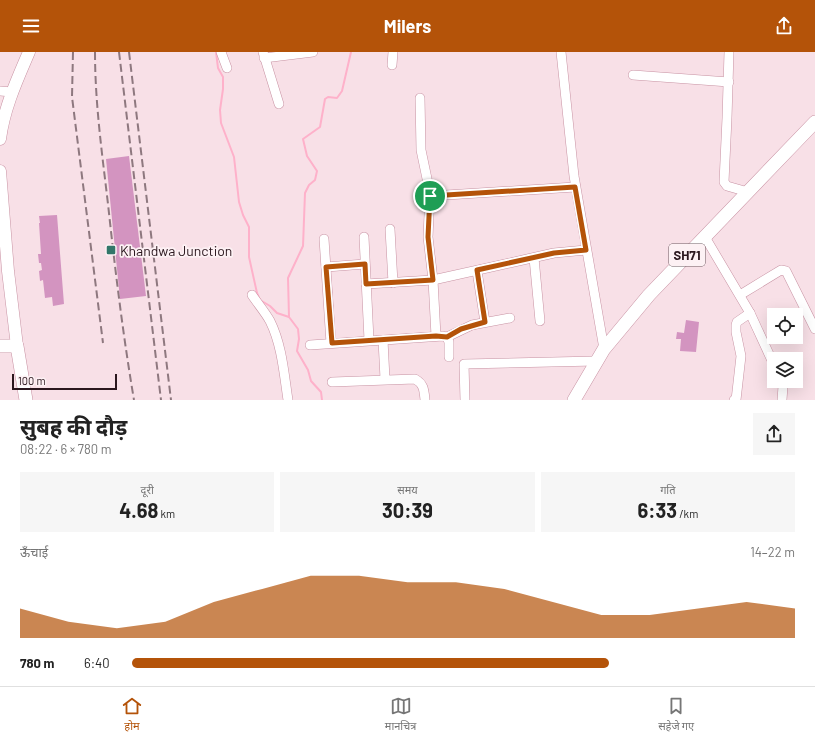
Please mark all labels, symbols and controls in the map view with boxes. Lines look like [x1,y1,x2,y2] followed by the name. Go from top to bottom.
[20,15,42,37] icon: menu
[384,15,431,37] text: Milers
[773,15,795,37] icon: share
[413,179,447,213] pin
[419,185,441,207] icon: arrive
[120,242,232,259] place label: Khandwa Junction
[105,244,117,256] marker: Khandwa Junction
[669,244,705,266] road number: SH71
[767,308,803,388] map controls
[767,308,803,344] button: locate
[767,352,803,388] button: layers
[12,372,117,391] scale bar
[18,374,46,387] text: 100 m
[20,413,127,439] text: सुबह की दौड़
[753,413,795,455] button: share
[20,441,111,457] text: 08:22 · 6 × 780 m
[141,483,154,496] text: दूरी
[397,483,418,496] text: समय
[660,483,675,496] text: गति
[119,498,158,522] text: 4.68
[382,498,433,522] text: 30:39
[637,498,677,522] text: 6:33
[158,507,175,520] text: km
[677,507,698,520] text: /km
[20,544,48,560] text: ऊँचाई
[750,544,795,560] text: 14–22 m
[20,655,54,671] text: 780 m
[84,655,110,671] text: 6:40
[121,695,143,734] tab: होम
[385,695,416,734] tab: मानचित्र
[658,695,694,734] tab: सहेजे गए

